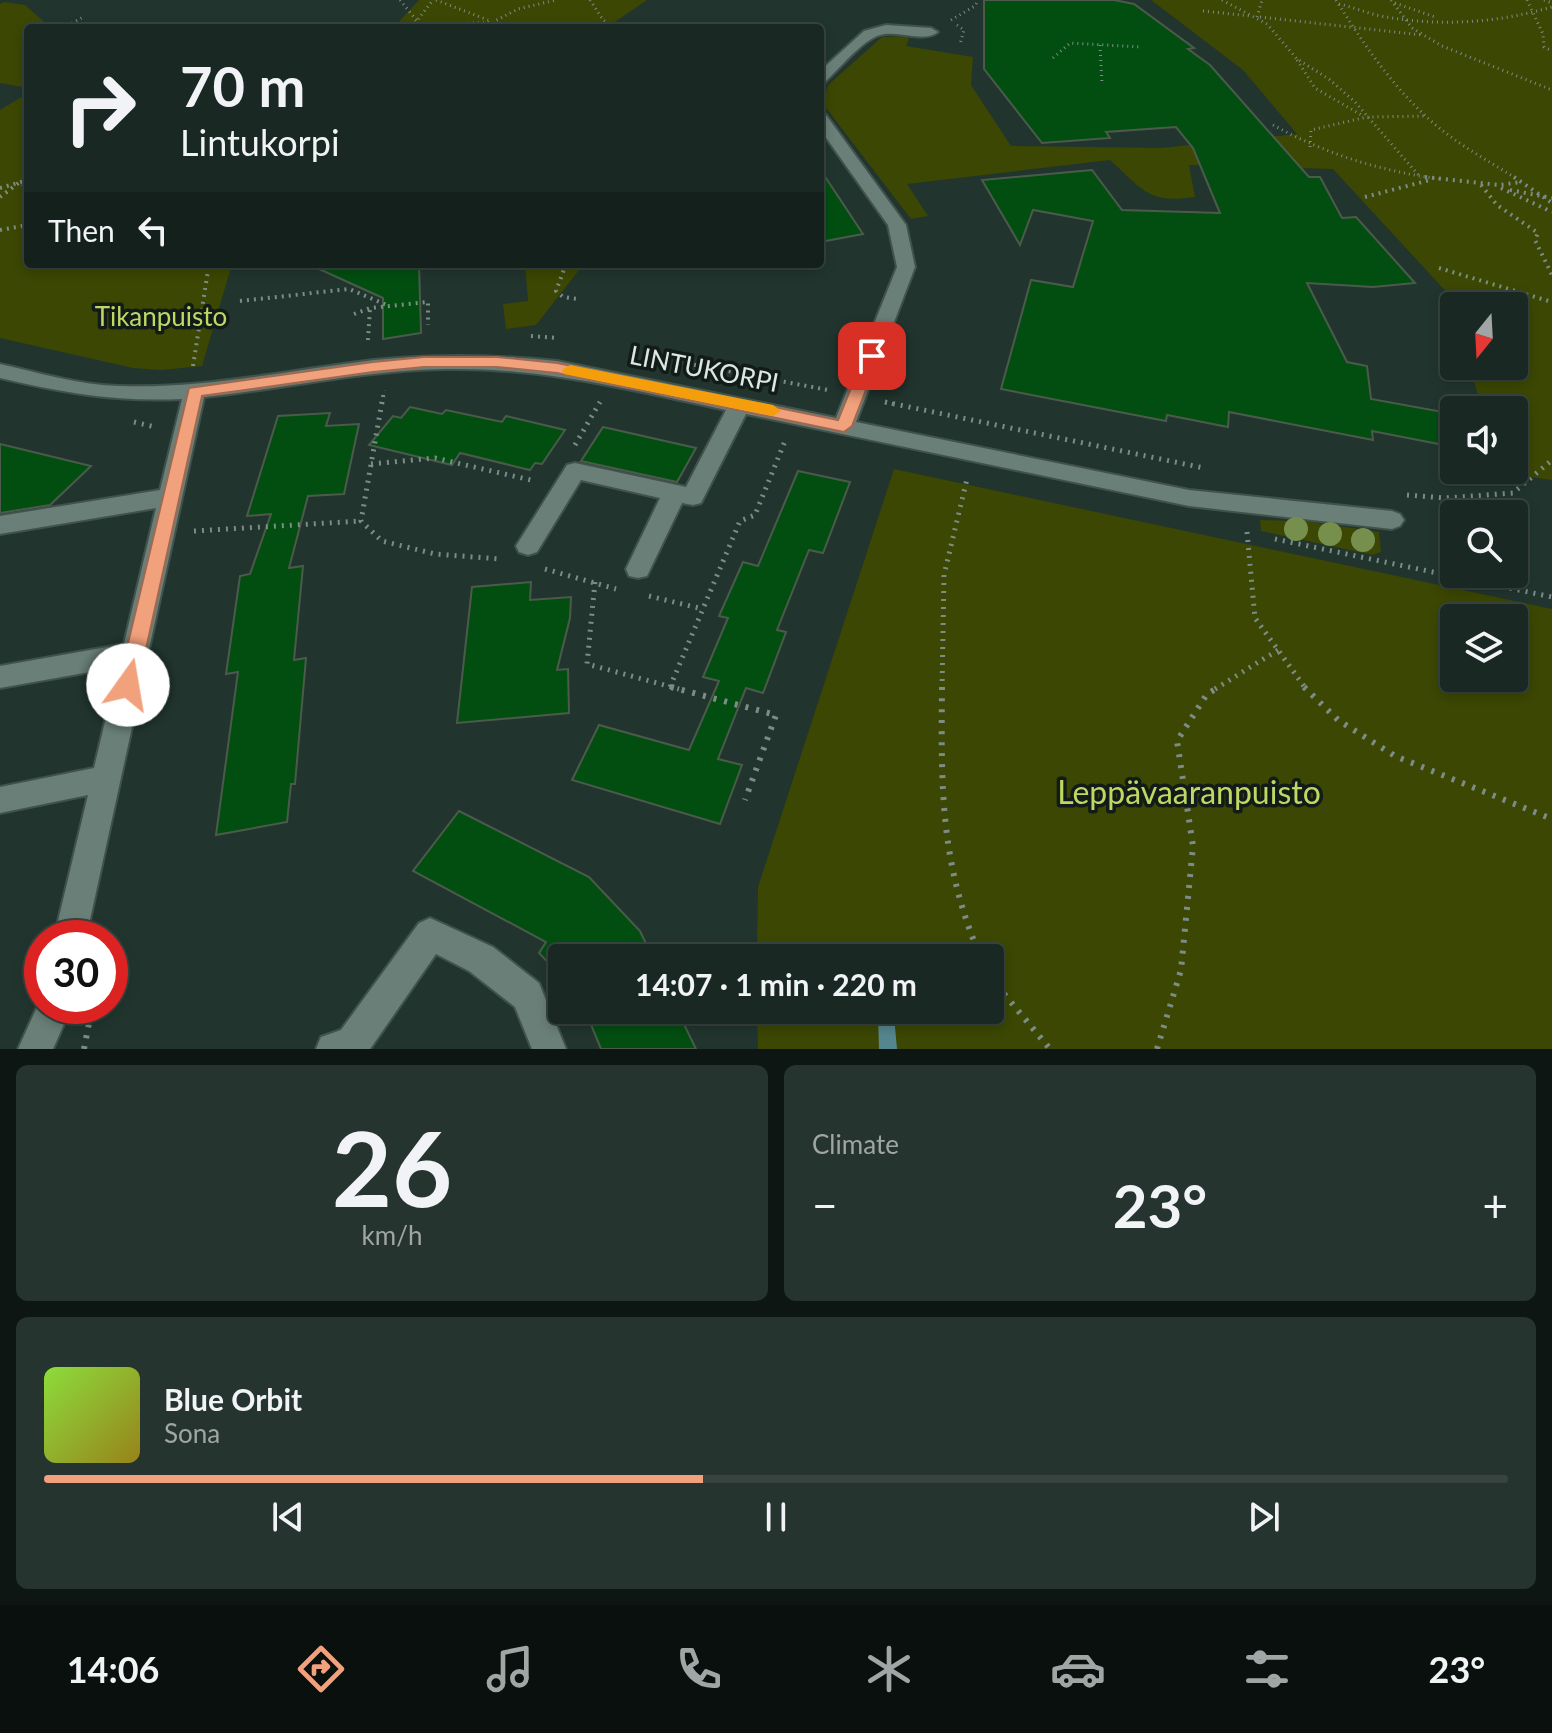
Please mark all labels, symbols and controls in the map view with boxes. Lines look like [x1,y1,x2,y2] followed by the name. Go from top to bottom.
[180,52,305,119] text: 70 m
[48,56,152,160] icon: right
[180,120,340,164] text: Lintukorpi
[131,208,175,252] icon: left
[48,212,115,248] text: Then
[1440,292,1528,380] north arrow
[1440,292,1528,692] map controls
[95,300,227,332] park label: Tikanpuisto
[838,322,906,390] pin
[850,334,894,378] icon: arrive
[627,338,781,398] street label: LINTUKORPI
[1440,396,1528,484] button: sound
[1440,500,1528,588] button: search
[1440,604,1528,692] button: layers
[86,643,170,727] position arrow
[1057,772,1321,811] park label: Leppävaaranpuisto
[24,920,128,1024] speed limit sign: 30
[635,966,917,1002] text: 14:07 · 1 min · 220 m
[332,1104,452,1229] text: 26
[812,1128,899,1160] text: Climate
[1113,1169,1207,1241] text: 23°
[812,1179,838,1231] text: −
[1482,1179,1508,1231] text: +
[362,1219,422,1251] text: km/h
[164,1381,302,1417] text: Blue Orbit
[164,1417,220,1449] text: Sona
[266,1495,310,1539] icon: previous
[754,1495,798,1539] icon: pause
[1242,1495,1286,1539] icon: next
[293,1641,349,1697] icon: directions
[482,1641,538,1697] icon: music
[671,1641,727,1697] icon: phone
[861,1641,917,1697] icon: climate
[1050,1641,1106,1697] icon: car
[1239,1641,1295,1697] icon: filters
[67,1647,159,1691] text: 14:06
[1429,1647,1485,1691] text: 23°

